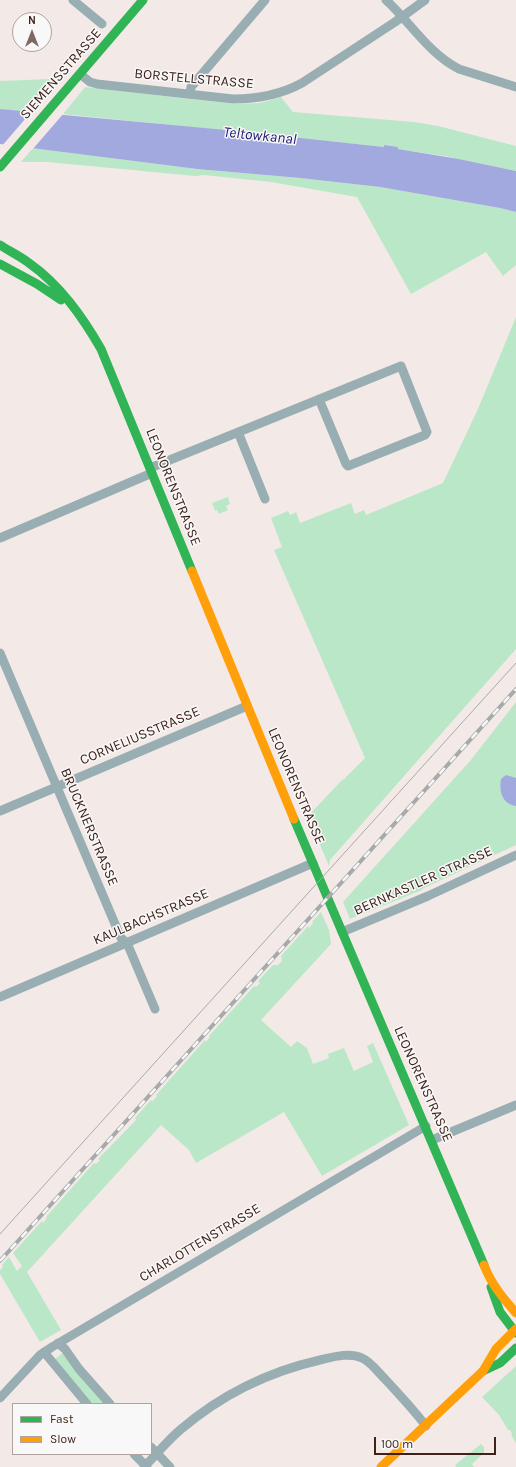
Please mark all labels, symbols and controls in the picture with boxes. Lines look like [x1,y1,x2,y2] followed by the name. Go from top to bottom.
[12,12,52,52] north arrow
[28,14,36,27] text: N
[17,25,105,123] street label: SIEMENSSTRASSE
[134,65,254,93] street label: BORSTELLSTRASSE
[223,123,297,149] water label: Teltowkanal
[142,426,204,548] street label: LEONORENSTRASSE
[78,703,202,769] street label: CORNELIUSSTRASSE
[264,725,328,847] street label: LEONORENSTRASSE
[57,766,121,888] street label: BRUCKNERSTRASSE
[351,843,495,919] street label: BERNKASTLER STRASSE
[91,885,211,949] street label: KAULBACHSTRASSE
[390,1024,456,1144] street label: LEONORENSTRASSE
[136,1200,264,1286] street label: CHARLOTTENSTRASSE
[12,1403,152,1455] legend
[50,1412,73,1426] text: Fast
[376,1429,498,1455] scale bar
[50,1432,76,1446] text: Slow
[381,1437,413,1451] text: 100 m

